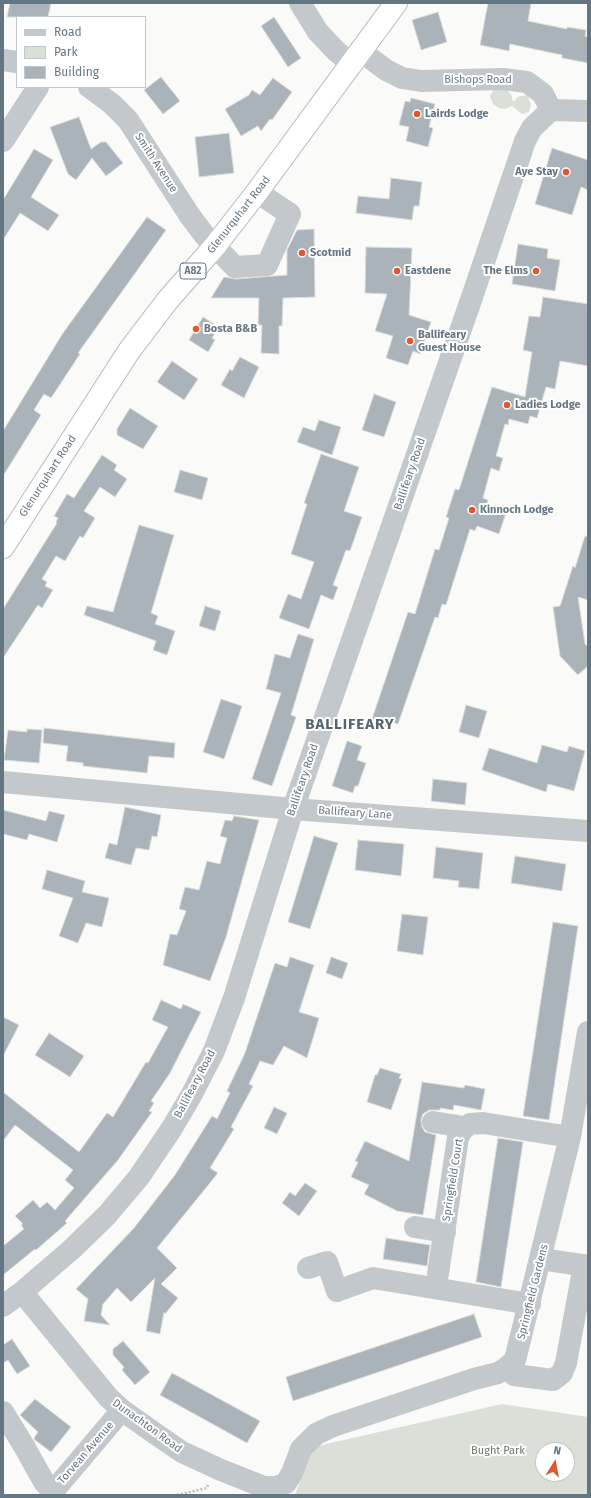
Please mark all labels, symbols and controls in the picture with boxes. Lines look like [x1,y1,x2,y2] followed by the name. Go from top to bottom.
[16,16,146,88] legend
[54,25,82,39] text: Road
[54,45,78,59] text: Park
[54,65,99,79] text: Building
[444,73,512,87] street label: Bishops Road
[425,107,489,121] place label: Lairds Lodge
[412,109,422,119] marker: Lairds Lodge
[132,131,180,195] street label: Smith Avenue
[515,165,558,179] place label: Aye Stay
[561,167,571,177] marker: Aye Stay
[205,174,273,256] street label: Glenurquhart Road
[310,246,351,260] place label: Scotmid
[297,248,307,258] marker: Scotmid
[180,263,206,279] road number: A82
[405,264,451,278] place label: Eastdene
[483,264,528,278] place label: The Elms
[392,266,402,276] marker: Eastdene
[531,266,541,276] marker: The Elms
[204,322,257,336] place label: Bosta B&B
[191,324,201,334] marker: Bosta B&B
[418,328,481,354] place label: Ballifeary Guest House
[405,336,415,346] marker: Ballifeary Guest House
[515,398,581,412] place label: Ladies Lodge
[502,400,512,410] marker: Ladies Lodge
[17,433,79,519] street label: Glenurquhart Road
[391,436,429,512] street label: Ballifeary Road
[480,503,554,517] place label: Kinnoch Lodge
[467,505,477,515] marker: Kinnoch Lodge
[305,716,395,734] district label: BALLIFEARY
[284,742,322,818] street label: Ballifeary Road
[318,804,392,822] street label: Ballifeary Lane
[171,1048,219,1120] street label: Ballifeary Road
[440,1137,466,1223] street label: Springfield Court
[515,1243,551,1341] street label: Springfield Gardens
[110,1396,184,1456] street label: Dunachton Road
[55,1419,117,1487] street label: Torvean Avenue
[535,1442,575,1482] north arrow
[471,1444,525,1458] park label: Bught Park
[552,1444,562,1458] text: N

